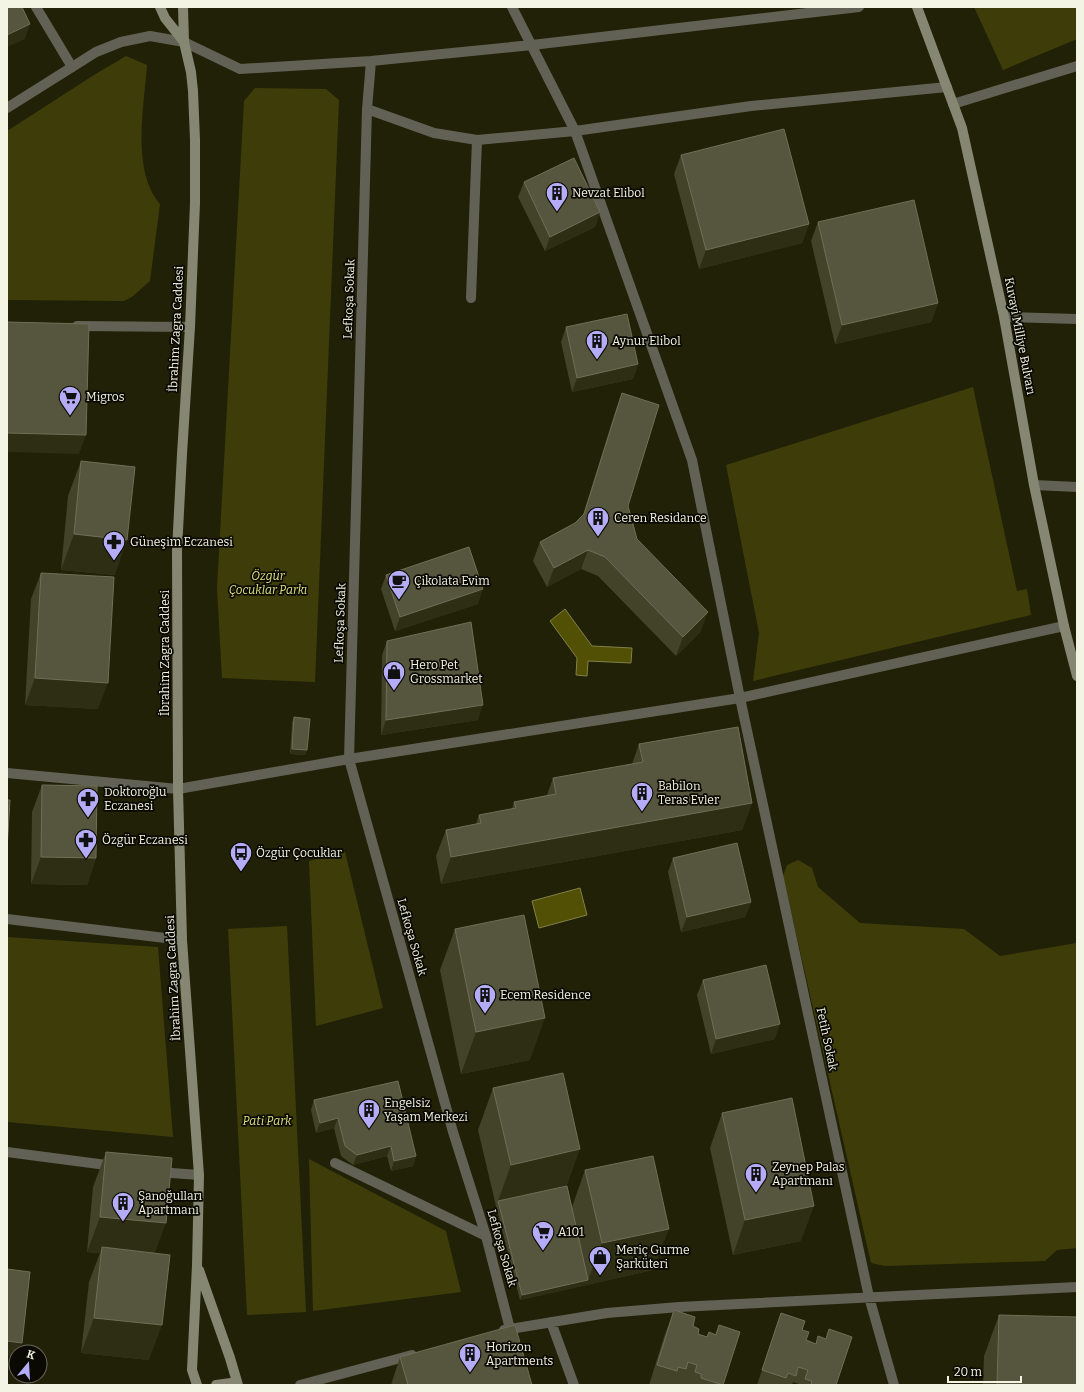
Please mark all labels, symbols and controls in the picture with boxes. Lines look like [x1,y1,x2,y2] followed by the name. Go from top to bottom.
[544,180,570,213] building icon: Nevzat Elibol
[572,186,645,200] place label: Nevzat Elibol
[341,259,357,339] street label: Lefkoşa Sokak
[165,265,186,392] street label: İbrahim Zagra Caddesi
[1002,276,1038,396] street label: Kuvayi Milliye Bulvarı
[584,328,610,361] building icon: Aynur Elibol
[612,334,681,348] place label: Aynur Elibol
[57,384,83,417] supermarket icon: Migros
[86,390,125,404] place label: Migros
[585,505,611,538] building icon: Ceren Residance
[614,511,707,525] place label: Ceren Residance
[101,529,127,562] pharmacy icon: Güneşim Eczanesi
[130,535,233,549] place label: Güneşim Eczanesi
[229,568,307,597] park label: Özgür Çocuklar Parkı
[386,568,412,601] cafe icon: Çikolata Evim
[414,574,490,588] place label: Çikolata Evim
[332,583,348,663] street label: Lefkoşa Sokak
[157,590,172,716] street label: İbrahim Zagra Caddesi
[410,658,483,686] place label: Hero Pet Grossmarket
[381,659,407,692] shop icon: Hero Pet Grossmarket
[658,779,720,807] place label: Babilon Teras Evler
[629,780,655,813] building icon: Babilon Teras Evler
[104,785,167,813] place label: Doktoroğlu Eczanesi
[75,786,101,819] pharmacy icon: Doktoroğlu Eczanesi
[73,827,99,860] pharmacy icon: Özgür Eczanesi
[102,832,188,847] place label: Özgür Eczanesi
[228,840,254,873] bus stop icon: Özgür Çocuklar
[256,845,343,860] place label: Özgür Çocuklar
[394,897,430,977] street label: Lefkoşa Sokak
[162,914,183,1041] street label: İbrahim Zagra Caddesi
[472,982,498,1015] building icon: Ecem Residence
[500,988,591,1002] place label: Ecem Residence
[813,1006,841,1072] street label: Fetih Sokak
[384,1096,468,1124] place label: Engelsiz Yaşam Merkezi
[356,1097,382,1130] building icon: Engelsiz Yaşam Merkezi
[243,1114,292,1128] park label: Pati Park
[772,1160,845,1188] place label: Zeynep Palas Apartmanı
[743,1161,769,1194] building icon: Zeynep Palas Apartmanı
[138,1189,203,1217] place label: Şanoğulları Apartmanı
[110,1190,136,1223] building icon: Şanoğulları Apartmanı
[484,1208,520,1288] street label: Lefkoşa Sokak
[530,1219,556,1252] supermarket icon: A101
[558,1225,584,1239] place label: A101
[616,1243,690,1271] place label: Meriç Gurme Şarküteri
[587,1244,613,1277] shop icon: Meriç Gurme Şarküteri
[486,1340,553,1368] place label: Horizon Apartments
[457,1341,483,1374] building icon: Horizon Apartments
[8,1344,48,1384] north arrow
[25,1348,37,1362] text: K
[948,1358,1021,1384] scale bar
[954,1365,983,1379] text: 20 m

